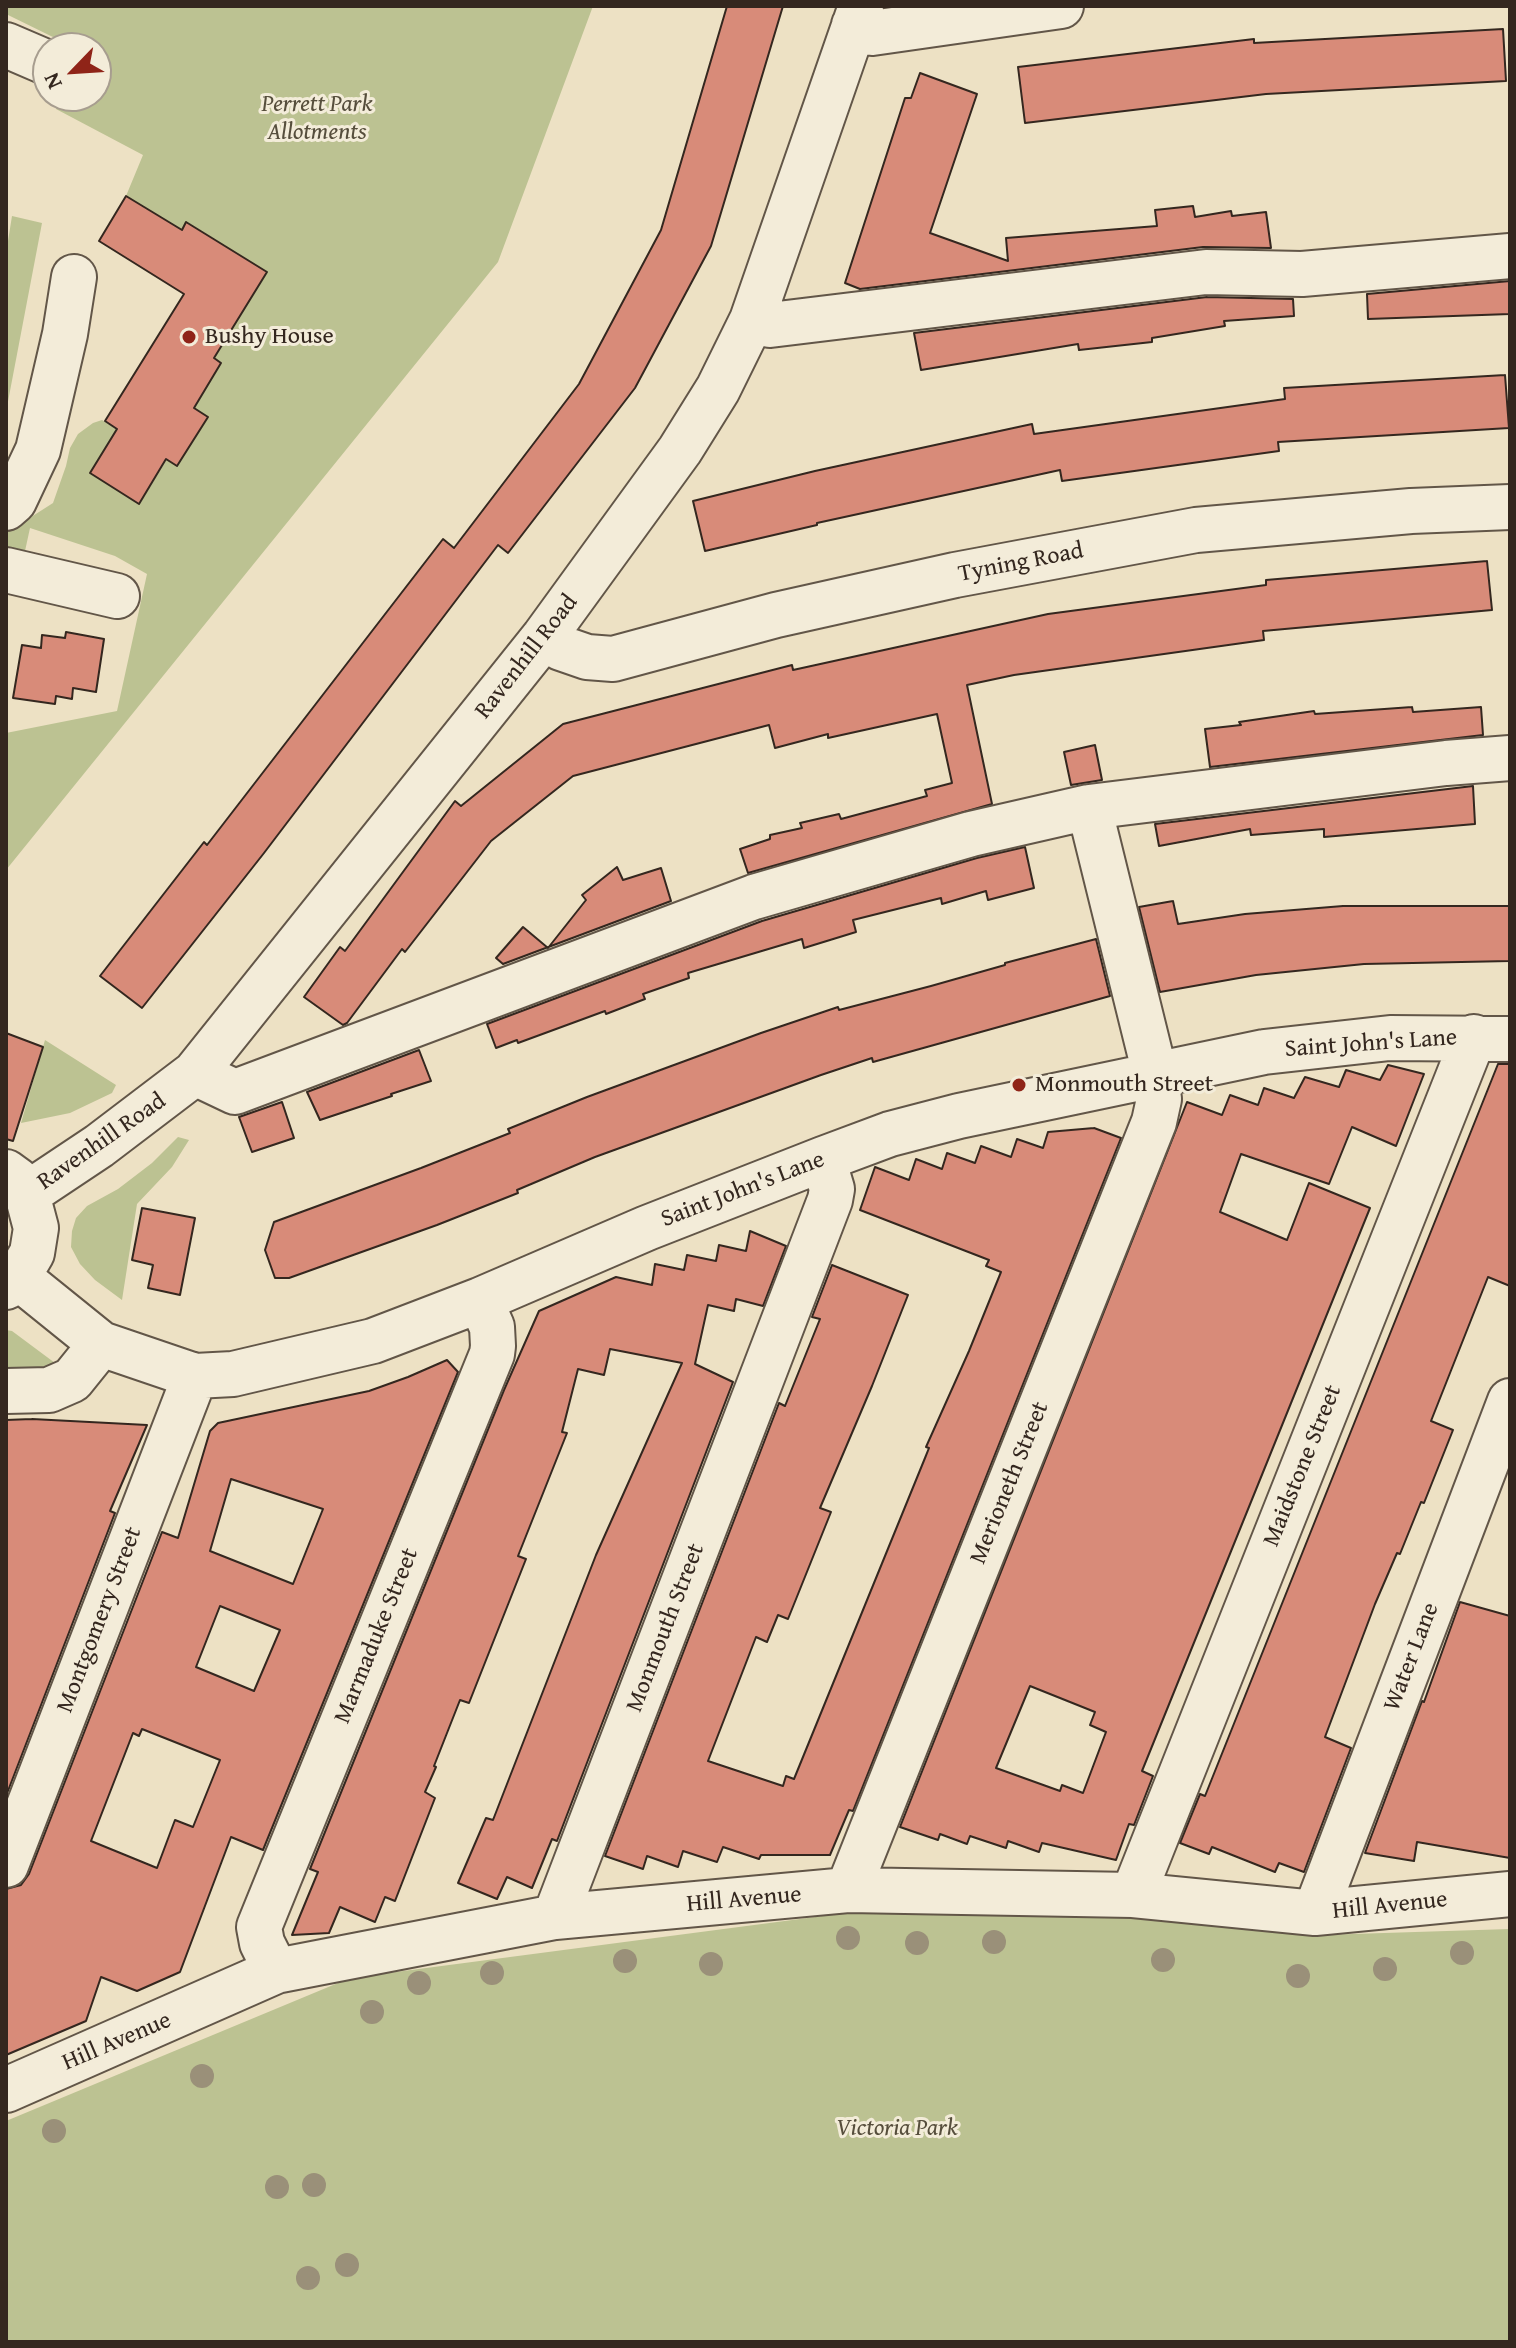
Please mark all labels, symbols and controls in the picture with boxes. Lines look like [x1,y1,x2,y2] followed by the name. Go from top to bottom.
[32,32,112,112] north arrow
[34,68,70,95] text: N
[261,91,373,147] park label: Perrett Park Allotments
[205,323,334,351] place label: Bushy House
[180,328,198,346] marker: Bushy House
[956,537,1086,589] street label: Tyning Road
[469,589,585,725] street label: Ravenhill Road
[1284,1024,1458,1064] street label: Saint John's Lane
[1035,1071,1213,1099] place label: Monmouth Street
[1010,1076,1028,1094] marker: Monmouth Street
[32,1087,172,1197] street label: Ravenhill Road
[657,1146,829,1234] street label: Saint John's Lane
[1258,1381,1348,1551] street label: Maidstone Street
[964,1398,1056,1568] street label: Merioneth Street
[51,1523,149,1717] street label: Montgomery Street
[621,1540,711,1716] street label: Monmouth Street
[329,1544,425,1728] street label: Marmaduke Street
[1378,1599,1446,1715] street label: Water Lane
[685,1881,803,1919] street label: Hill Avenue
[1331,1886,1449,1926] street label: Hill Avenue
[58,2006,176,2078] street label: Hill Avenue
[836,2115,958,2143] park label: Victoria Park

